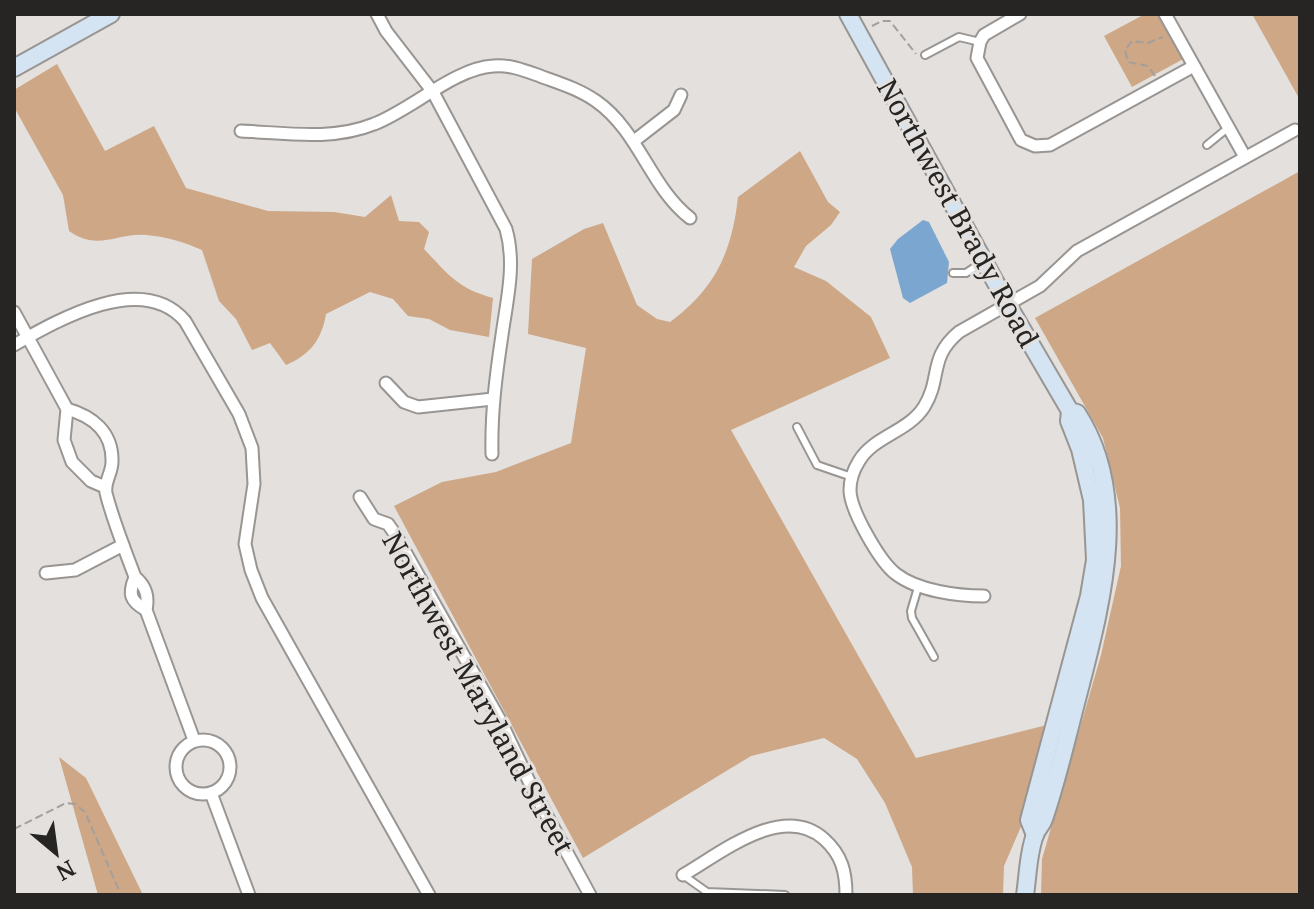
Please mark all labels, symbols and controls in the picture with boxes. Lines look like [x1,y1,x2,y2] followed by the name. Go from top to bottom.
[869,71,1049,354] street label: Northwest Brady Road
[374,524,584,861] street label: Northwest Maryland Street
[16,813,96,893] north arrow
[51,854,81,889] text: N

